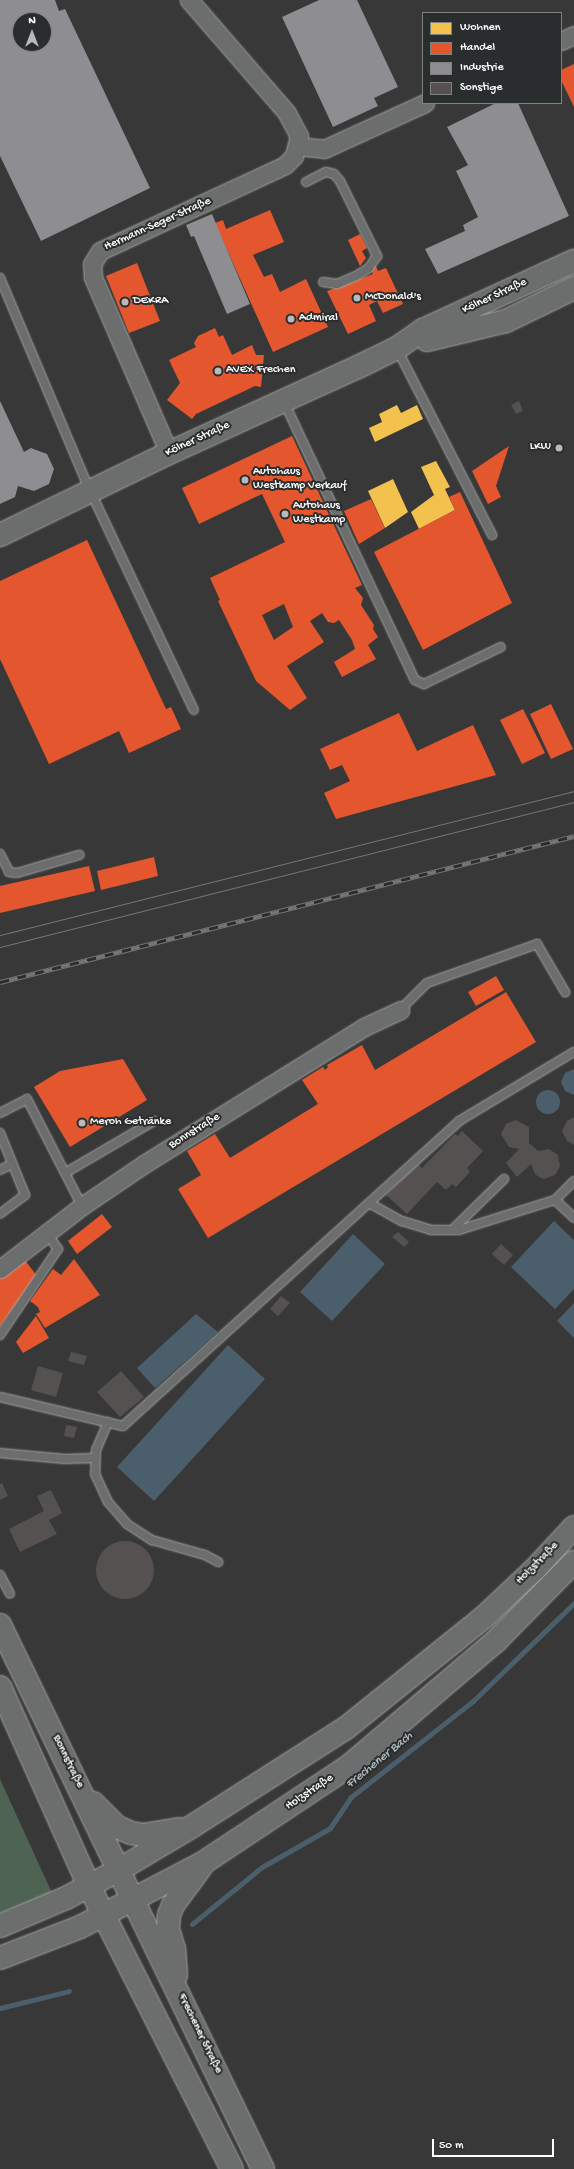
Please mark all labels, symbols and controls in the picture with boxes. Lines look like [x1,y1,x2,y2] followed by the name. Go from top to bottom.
[12,12,52,52] north arrow
[422,12,562,104] legend
[28,15,36,27] text: N
[460,21,500,35] text: Wohnen
[460,41,495,55] text: Handel
[460,61,504,75] text: Industrie
[460,81,502,95] text: Sonstige
[102,195,214,255] street label: Hermann-Seger-Straße
[461,276,529,318] street label: Kölner Straße
[365,291,421,305] place label: McDonald's
[352,293,362,303] marker: McDonald's
[133,295,168,309] place label: DEKRA
[120,297,130,307] marker: DEKRA
[299,312,338,326] place label: Admiral
[286,314,296,324] marker: Admiral
[226,364,295,378] place label: AVEX Frechen
[213,366,223,376] marker: AVEX Frechen
[164,419,232,461] street label: Kölner Straße
[530,441,551,455] place label: LKW
[554,443,564,453] marker: LKW
[253,466,346,494] place label: Autohaus Westkamp Verkauf
[240,475,250,485] marker: Autohaus Westkamp Verkauf
[293,500,345,528] place label: Autohaus Westkamp
[280,509,290,519] marker: Autohaus Westkamp
[167,1111,223,1153] street label: Bonnstraße
[90,1116,171,1130] place label: Meroh Getränke
[77,1118,87,1128] marker: Meroh Getränke
[514,1540,562,1588] street label: Holzstraße
[343,1729,417,1793] water label: Frechener Bach
[48,1733,86,1791] street label: Bonnstraße
[283,1772,337,1814] street label: Holzstraße
[173,1992,225,2076] street label: Frechener Straße
[434,2131,556,2157] scale bar
[439,2139,464,2153] text: 50 m

